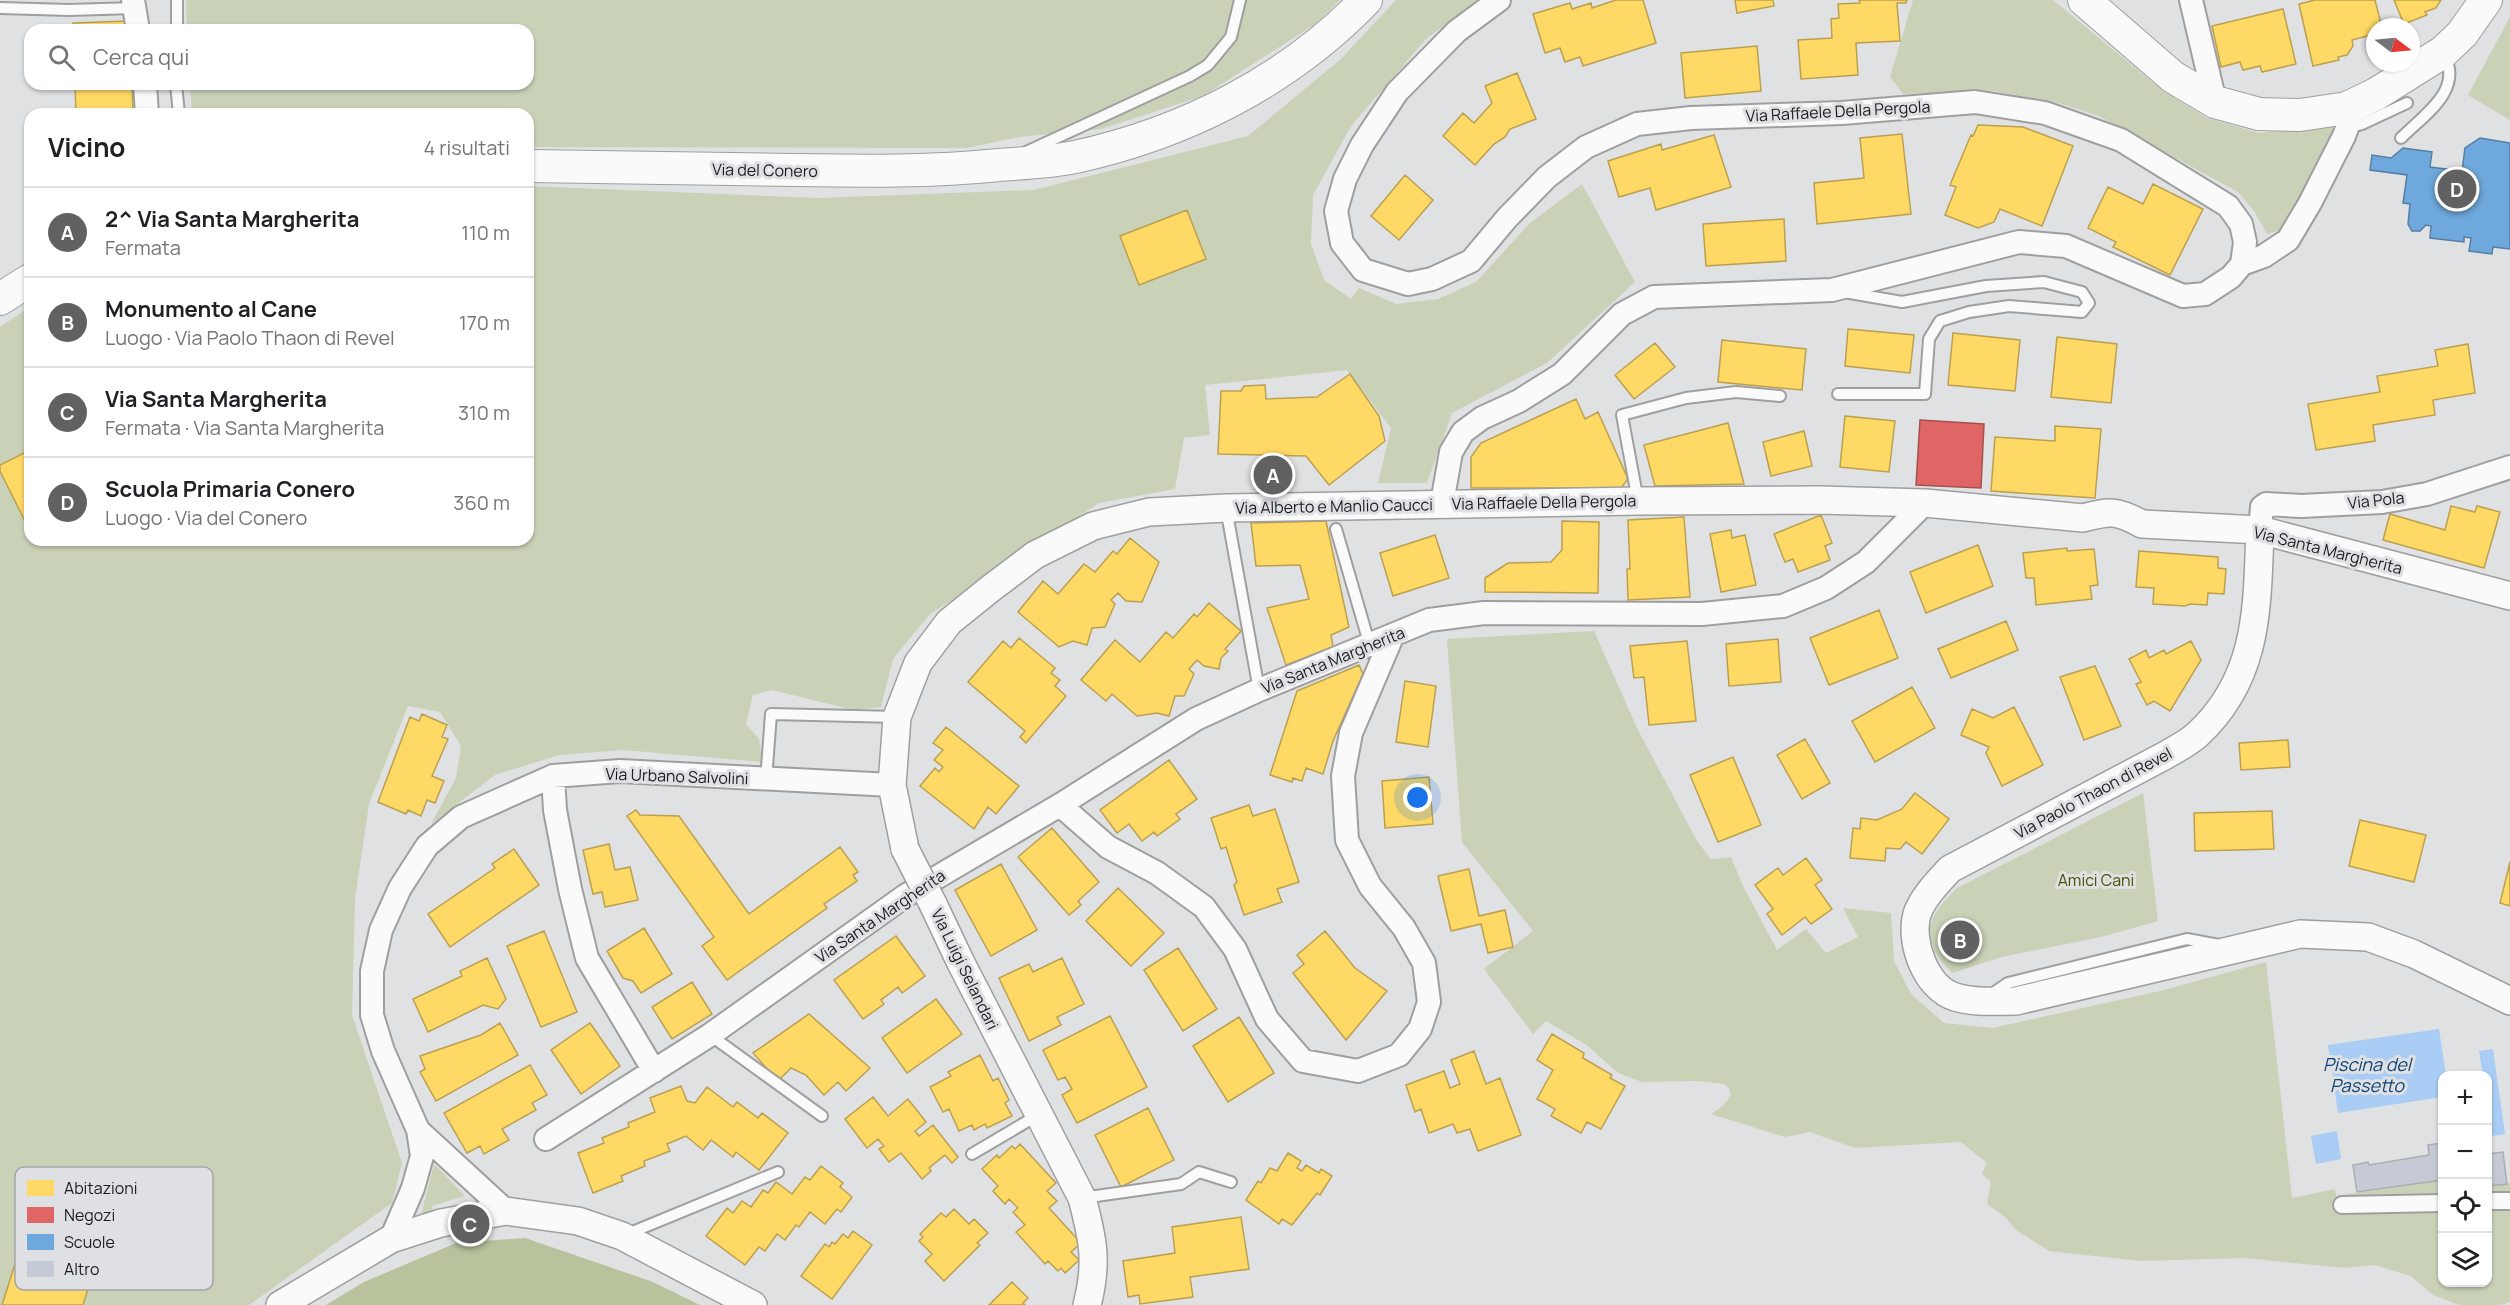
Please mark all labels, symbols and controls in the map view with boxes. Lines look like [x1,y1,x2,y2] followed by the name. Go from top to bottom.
[2366,18,2420,72] north arrow
[24,24,534,90] search box
[45,41,78,74] icon: search
[93,42,189,72] text: Cerca qui
[1745,95,1931,127] street label: Via Raffaele Della Pergola
[48,129,125,165] text: Vicino
[423,134,510,161] text: 4 risultati
[712,158,818,182] street label: Via del Conero
[2438,166,2476,212] pin: D
[105,204,359,234] text: 2^ Via Santa Margherita
[61,219,74,246] text: A
[461,219,510,246] text: 110 m
[105,234,181,261] text: Fermata
[105,294,317,324] text: Monumento al Cane
[61,309,74,336] text: B
[459,309,510,336] text: 170 m
[105,324,395,351] text: Luogo · Via Paolo Thaon di Revel
[105,384,327,414] text: Via Santa Margherita
[60,399,75,426] text: C
[458,399,510,426] text: 310 m
[105,414,384,441] text: Fermata · Via Santa Margherita
[1254,452,1292,498] pin: A
[105,474,355,504] text: Scuola Primaria Conero
[2347,486,2405,514] street label: Via Pola
[60,489,75,516] text: D
[453,489,510,516] text: 360 m
[1451,489,1637,515] street label: Via Raffaele Della Pergola
[1235,493,1433,519] street label: Via Alberto e Manlio Caucci
[105,504,307,531] text: Luogo · Via del Conero
[2251,521,2405,579] street label: Via Santa Margherita
[1258,621,1408,699] street label: Via Santa Margherita
[2010,742,2176,844] street label: Via Paolo Thaon di Revel
[605,763,749,789] street label: Via Urbano Salvolini
[1403,783,1432,812] your location
[810,864,950,968] street label: Via Santa Margherita
[2058,869,2134,891] park label: Amici Cani
[926,905,1004,1033] street label: Via Luigi Selandari
[1940,918,1980,962] pin: B
[2323,1052,2414,1097] water label: Piscina del Passetto
[2438,1071,2492,1287] map controls
[2438,1071,2492,1125] button: +
[2438,1125,2492,1179] button: −
[15,1167,213,1290] legend
[64,1177,138,1199] text: Abitazioni
[2438,1179,2492,1233] button: locate
[450,1202,490,1246] pin: C
[64,1204,115,1226] text: Negozi
[64,1231,115,1253] text: Scuole
[2438,1233,2492,1287] button: layers
[64,1258,99,1280] text: Altro

